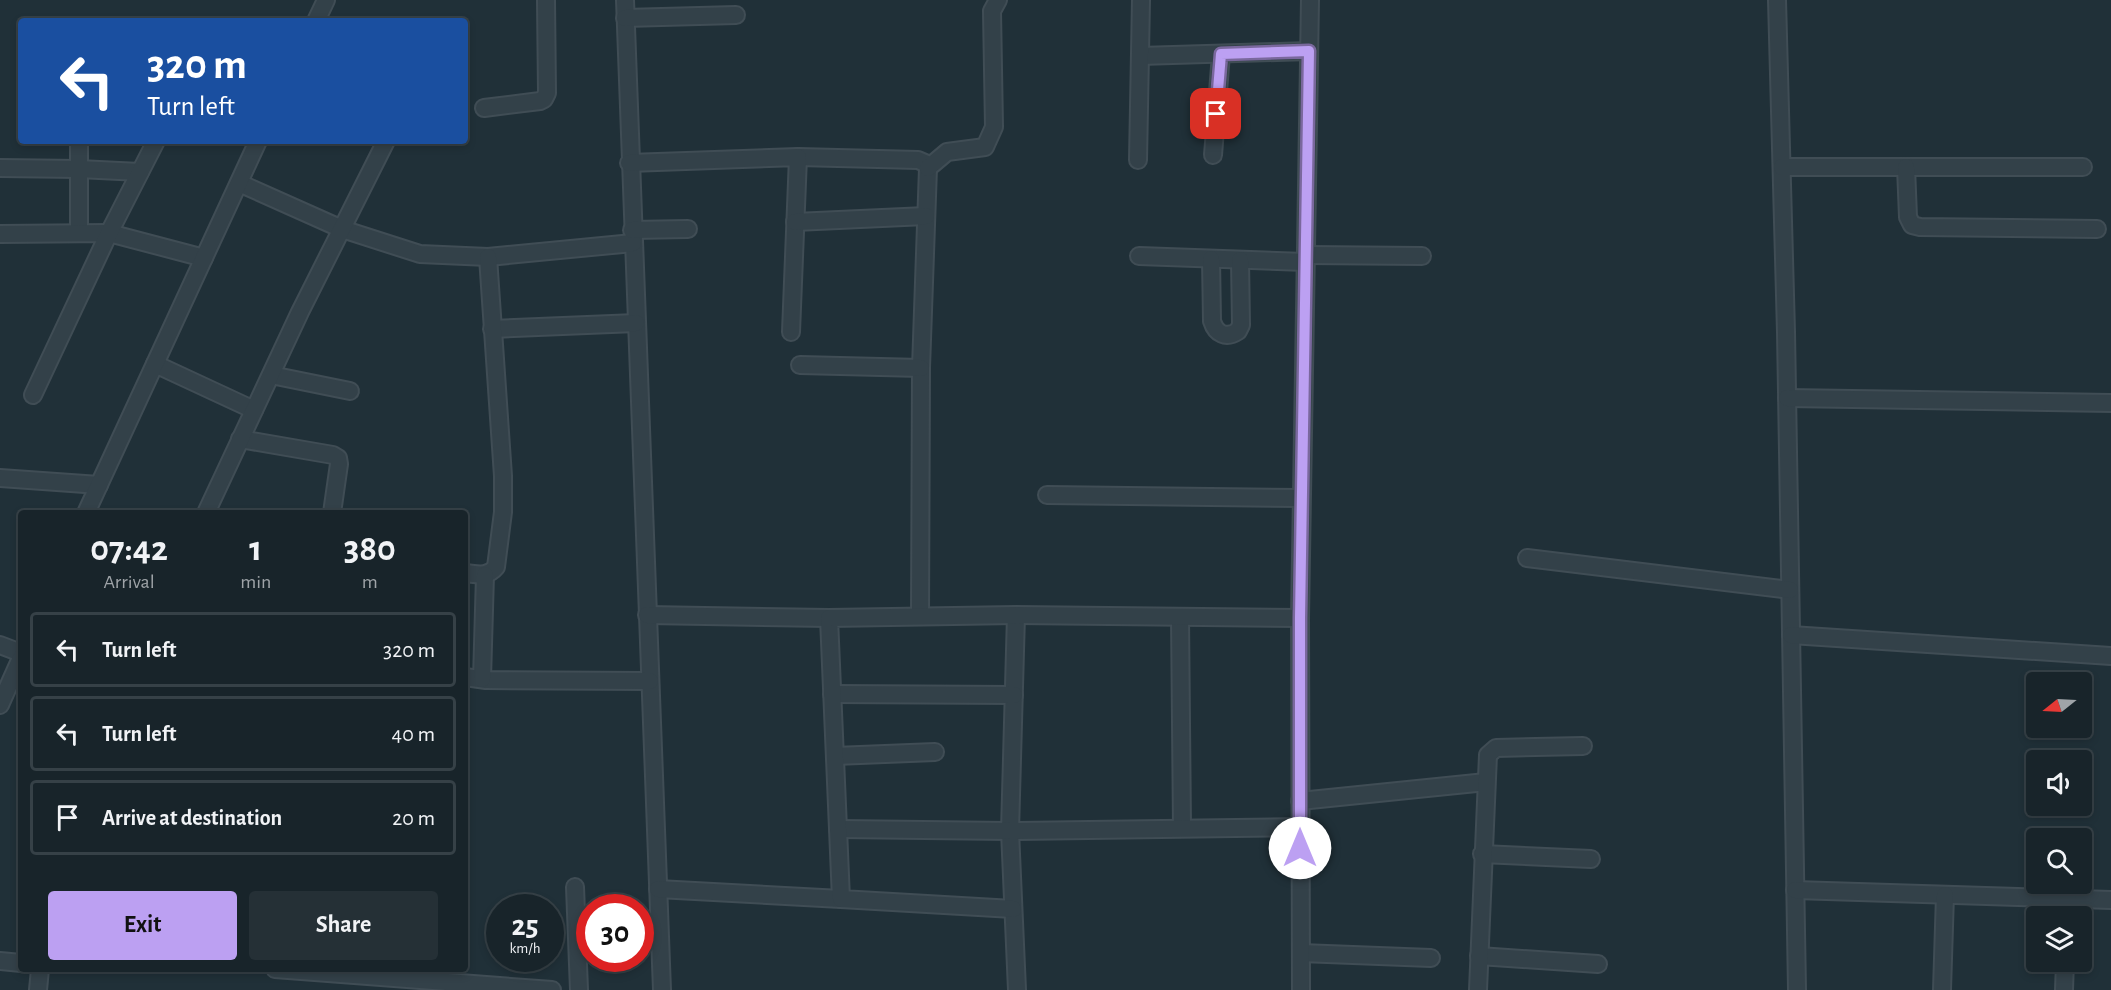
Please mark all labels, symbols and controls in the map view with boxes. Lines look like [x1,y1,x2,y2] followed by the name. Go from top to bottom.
[48,42,126,120] icon: left
[147,44,247,86] text: 320 m
[1190,88,1241,139] pin
[147,93,235,120] text: Turn left
[1199,97,1232,130] icon: arrive
[90,531,168,567] text: 07:42
[249,531,262,567] text: 1
[344,531,396,567] text: 380
[103,572,155,592] text: Arrival
[240,572,271,592] text: min
[362,572,378,592] text: m
[51,633,84,666] icon: left
[102,639,176,661] text: Turn left
[383,639,435,661] text: 320 m
[2026,672,2092,738] north arrow
[2026,672,2092,972] map controls
[51,717,84,750] icon: left
[102,723,176,745] text: Turn left
[392,723,435,745] text: 40 m
[2026,750,2092,816] button: sound
[51,801,84,834] icon: arrive
[102,807,282,829] text: Arrive at destination
[392,807,435,829] text: 20 m
[1268,816,1332,880] position arrow
[2026,828,2092,894] button: search
[48,891,237,960] button: Exit
[249,891,438,960] button: Share
[576,894,654,972] speed limit sign: 30
[2026,906,2092,972] button: layers
[511,911,539,941] text: 25
[510,941,540,956] text: km/h

